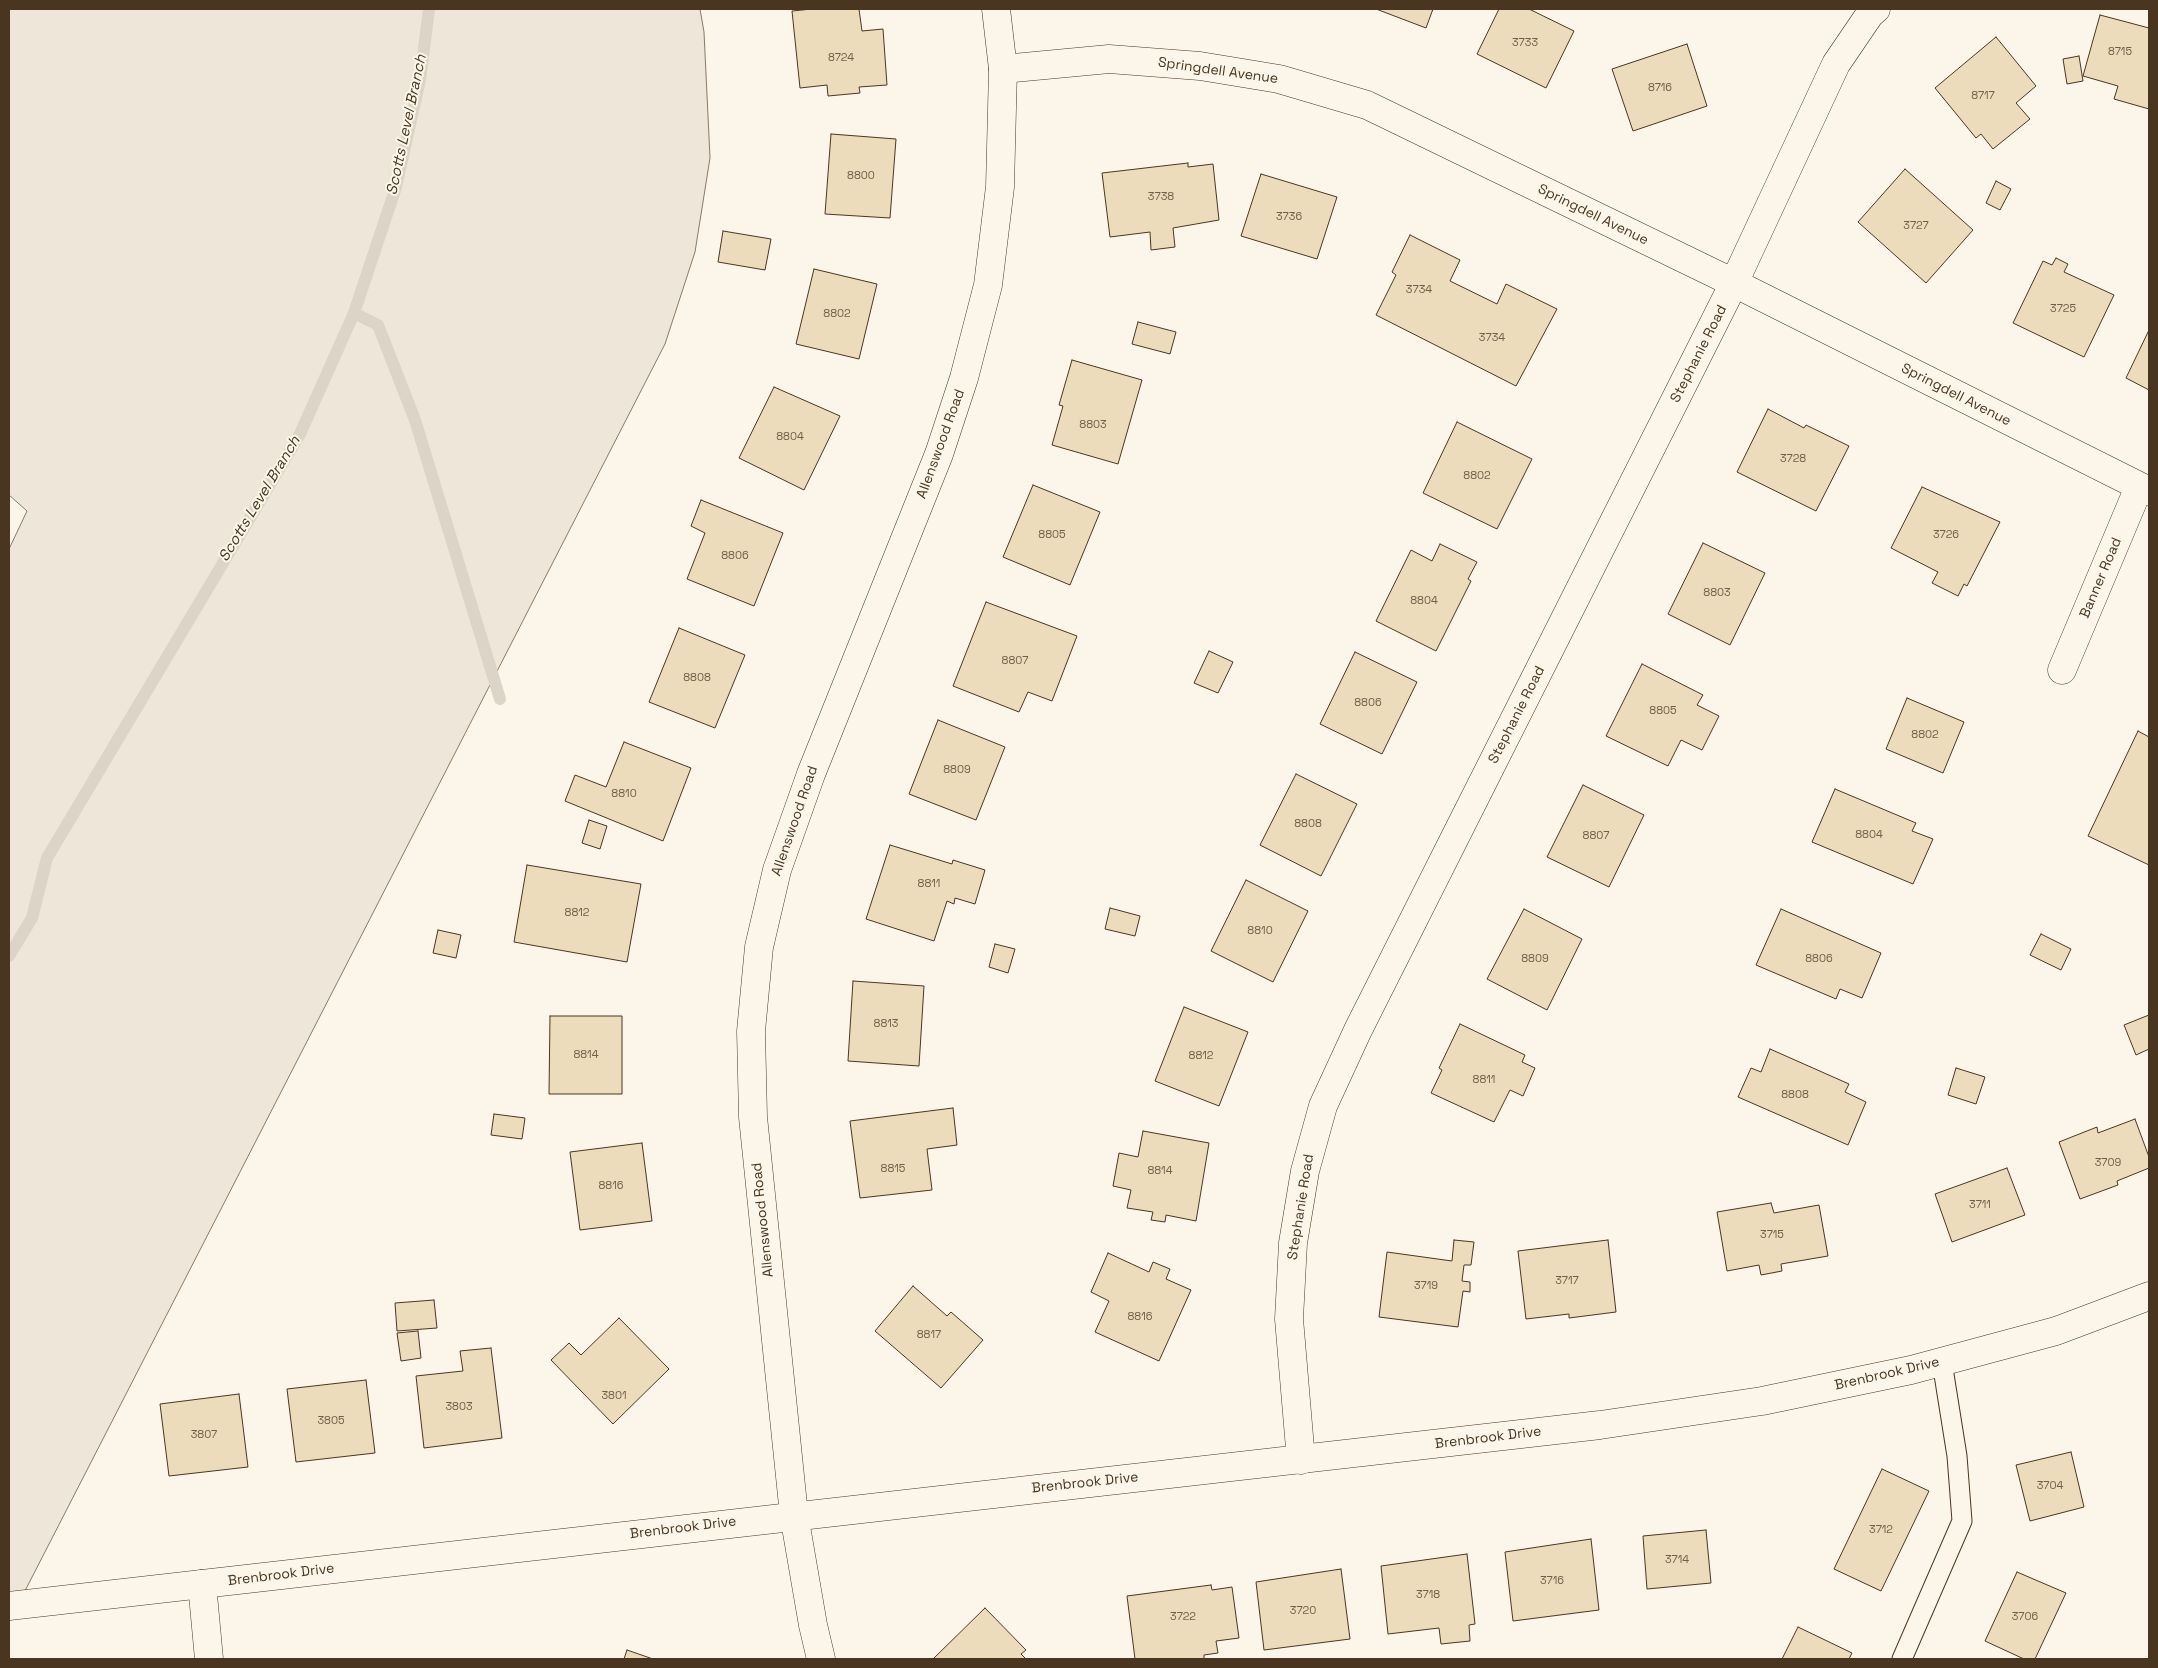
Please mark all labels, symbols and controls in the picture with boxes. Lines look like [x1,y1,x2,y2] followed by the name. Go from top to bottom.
[1512,36,1538,50] house number: 3733
[2108,45,2132,59] house number: 8715
[828,51,854,65] house number: 8724
[383,53,431,197] water label: Scotts Level Branch
[1157,54,1279,88] street label: Springdell Avenue
[1648,81,1672,95] house number: 8716
[1971,89,1995,103] house number: 8717
[847,169,875,183] house number: 8800
[1535,181,1651,249] street label: Springdell Avenue
[1148,190,1174,204] house number: 3738
[1276,210,1302,224] house number: 3736
[1903,219,1929,233] house number: 3727
[1406,283,1432,297] house number: 3734
[2050,302,2076,316] house number: 3725
[1667,303,1731,405] street label: Stephanie Road
[823,307,851,321] house number: 8802
[1479,331,1505,345] house number: 3734
[1898,360,2014,430] street label: Springdell Avenue
[913,387,969,501] street label: Allenswood Road
[1079,418,1107,432] house number: 8803
[776,430,804,444] house number: 8804
[215,433,305,565] water label: Scotts Level Branch
[1780,452,1806,466] house number: 3728
[1463,469,1491,483] house number: 8802
[1038,528,1066,542] house number: 8805
[1933,528,1959,542] house number: 3726
[2076,535,2126,621] street label: Banner Road
[721,549,749,563] house number: 8806
[1703,586,1731,600] house number: 8803
[1410,594,1438,608] house number: 8804
[1002,654,1028,668] house number: 8807
[1485,664,1549,766] street label: Stephanie Road
[683,671,711,685] house number: 8808
[1354,696,1382,710] house number: 8806
[1649,704,1677,718] house number: 8805
[1911,728,1939,742] house number: 8802
[943,763,971,777] house number: 8809
[768,764,822,878] street label: Allenswood Road
[611,787,637,801] house number: 8810
[1294,817,1322,831] house number: 8808
[1855,828,1883,842] house number: 8804
[1583,829,1609,843] house number: 8807
[918,877,940,891] house number: 8811
[565,906,589,920] house number: 8812
[1247,924,1273,938] house number: 8810
[1521,952,1549,966] house number: 8809
[1805,952,1833,966] house number: 8806
[874,1017,898,1031] house number: 8813
[573,1048,599,1062] house number: 8814
[1189,1049,1213,1063] house number: 8812
[1473,1073,1495,1087] house number: 8811
[1781,1088,1809,1102] house number: 8808
[1284,1153,1318,1261] street label: Stephanie Road
[2095,1156,2121,1170] house number: 3709
[749,1162,777,1278] street label: Allenswood Road
[881,1162,905,1176] house number: 8815
[1147,1164,1173,1178] house number: 8814
[598,1179,624,1193] house number: 8816
[1969,1198,1991,1212] house number: 3711
[1760,1228,1784,1242] house number: 3715
[1555,1274,1579,1288] house number: 3717
[1414,1279,1438,1293] house number: 3719
[1127,1310,1153,1324] house number: 8816
[917,1328,941,1342] house number: 8817
[1833,1354,1941,1394] street label: Brenbrook Drive
[601,1389,627,1403] house number: 3801
[445,1400,473,1414] house number: 3803
[317,1414,345,1428] house number: 3805
[1434,1423,1542,1453] street label: Brenbrook Drive
[191,1428,217,1442] house number: 3807
[1031,1469,1139,1497] street label: Brenbrook Drive
[2037,1479,2063,1493] house number: 3704
[629,1513,737,1543] street label: Brenbrook Drive
[1869,1523,1893,1537] house number: 3712
[1665,1553,1689,1567] house number: 3714
[227,1560,335,1590] street label: Brenbrook Drive
[1540,1574,1564,1588] house number: 3716
[1416,1588,1440,1602] house number: 3718
[1290,1604,1316,1618] house number: 3720
[1170,1610,1196,1624] house number: 3722
[2012,1610,2038,1624] house number: 3706

